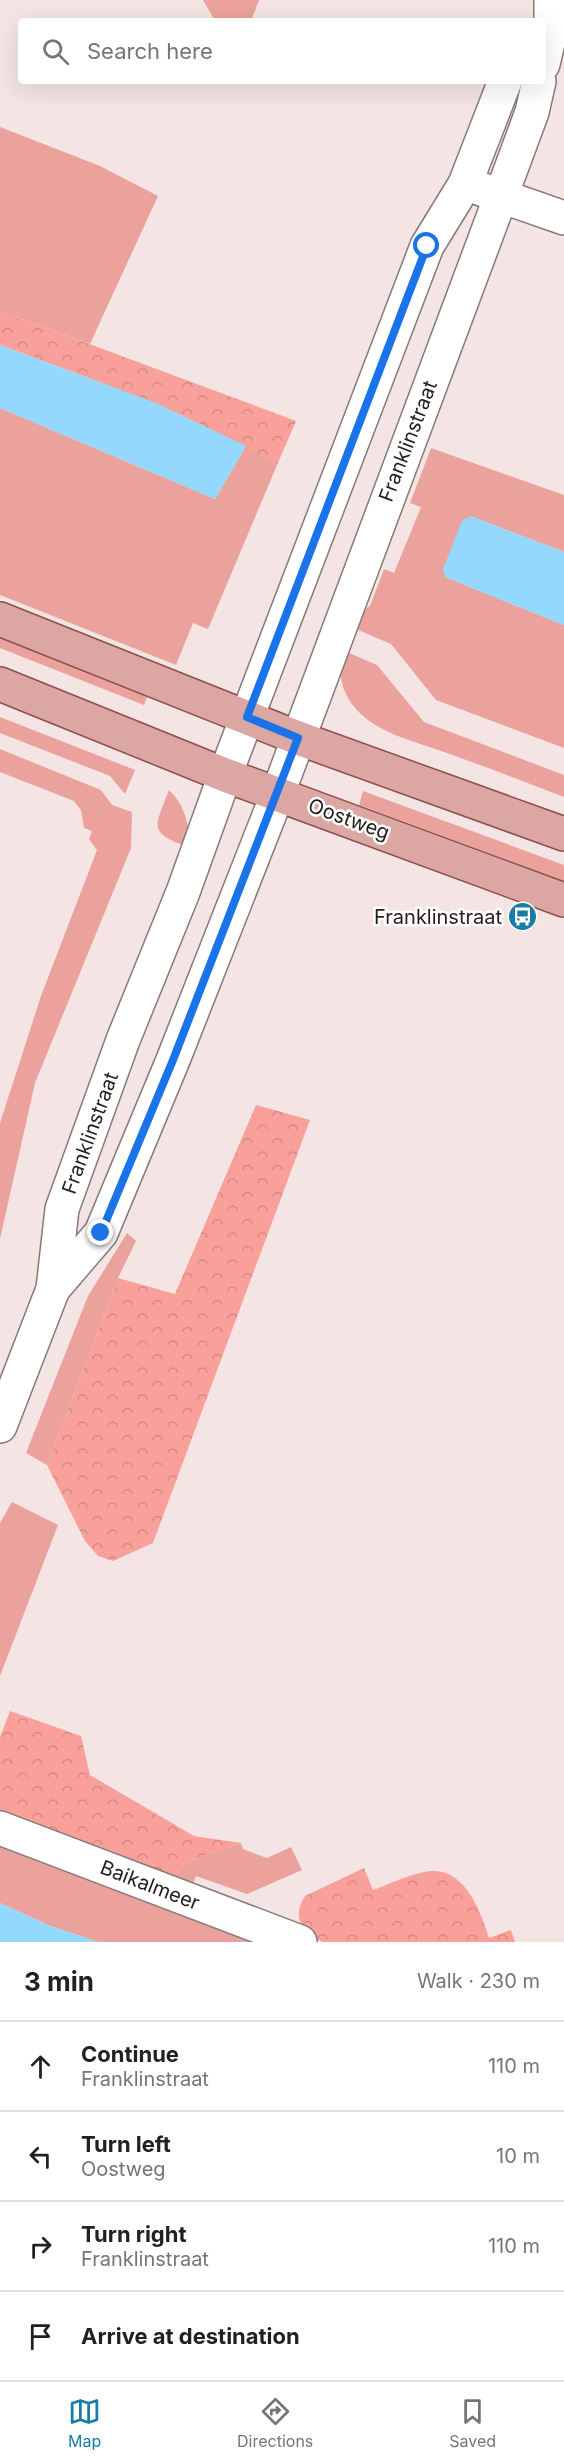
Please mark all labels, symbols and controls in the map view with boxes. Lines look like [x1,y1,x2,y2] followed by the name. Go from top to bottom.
[18,18,546,84] search box
[39,35,72,68] icon: search
[87,38,213,64] text: Search here
[413,232,439,258] route start
[374,377,442,505] street label: Franklinstraat
[305,793,393,845] street label: Oostweg
[507,901,539,933] bus stop icon: Franklinstraat
[374,905,502,929] place label: Franklinstraat
[57,1068,123,1197] street label: Franklinstraat
[87,1219,113,1245] route end
[97,1855,204,1915] street label: Baikalmeer
[24,1966,94,1997] text: 3 min
[417,1969,540,1993] text: Walk · 230 m
[81,2041,179,2067] text: Continue
[24,2050,57,2083] icon: ahead
[488,2054,540,2078] text: 110 m
[81,2067,209,2091] text: Franklinstraat
[81,2131,171,2157] text: Turn left
[24,2140,57,2173] icon: left
[496,2144,540,2168] text: 10 m
[81,2157,166,2181] text: Oostweg
[81,2221,187,2247] text: Turn right
[24,2230,57,2263] icon: right
[488,2234,540,2258] text: 110 m
[81,2247,209,2271] text: Franklinstraat
[24,2320,57,2353] icon: arrive
[81,2323,300,2349] text: Arrive at destination
[68,2395,101,2451] tab: Map
[237,2395,313,2451] tab: Directions
[449,2395,496,2451] tab: Saved

